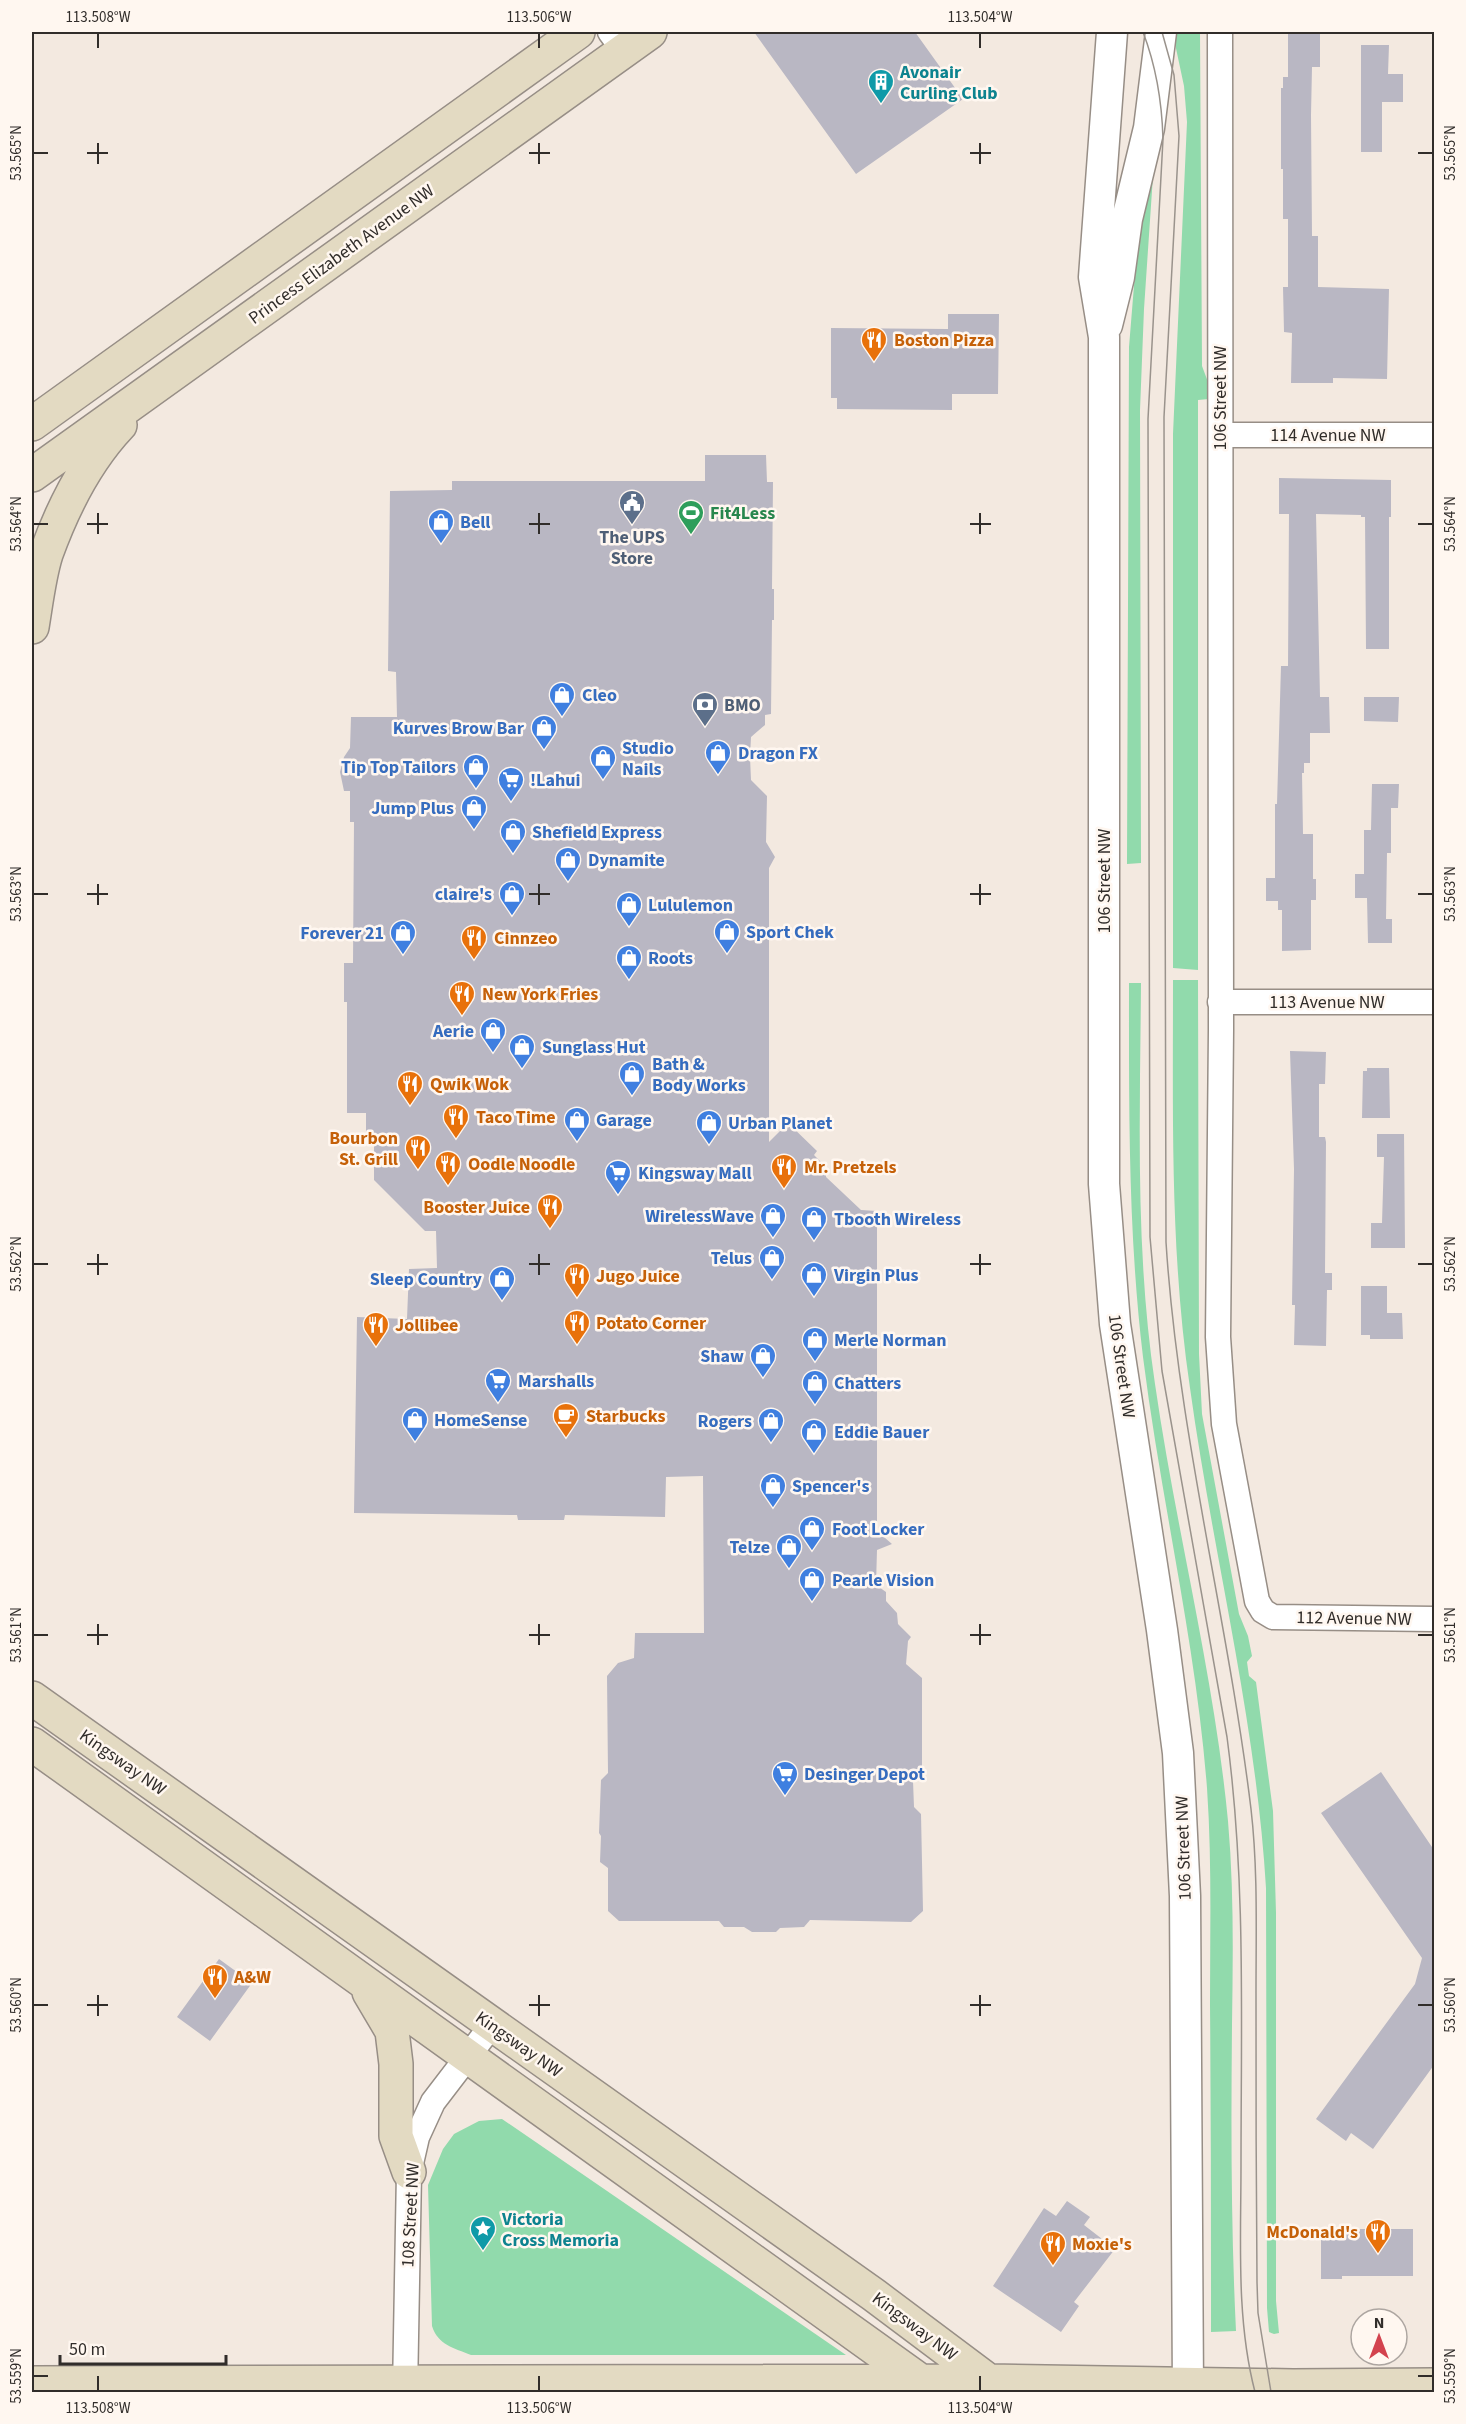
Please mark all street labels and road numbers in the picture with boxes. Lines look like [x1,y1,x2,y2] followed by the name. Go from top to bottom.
[243,178,439,330] street label: Princess Elizabeth Avenue NW
[1208,346,1233,450] street label: 106 Street NW
[1270,423,1386,448] street label: 114 Avenue NW
[1092,829,1117,933] street label: 106 Street NW
[1269,990,1385,1015] street label: 113 Avenue NW
[1102,1312,1141,1420] street label: 106 Street NW
[1296,1605,1412,1632] street label: 112 Avenue NW
[74,1723,171,1802] street label: Kingsway NW
[1169,1795,1198,1901] street label: 106 Street NW
[470,2005,567,2084] street label: Kingsway NW
[395,2162,426,2268] street label: 108 Street NW
[867,2286,963,2367] street label: Kingsway NW

